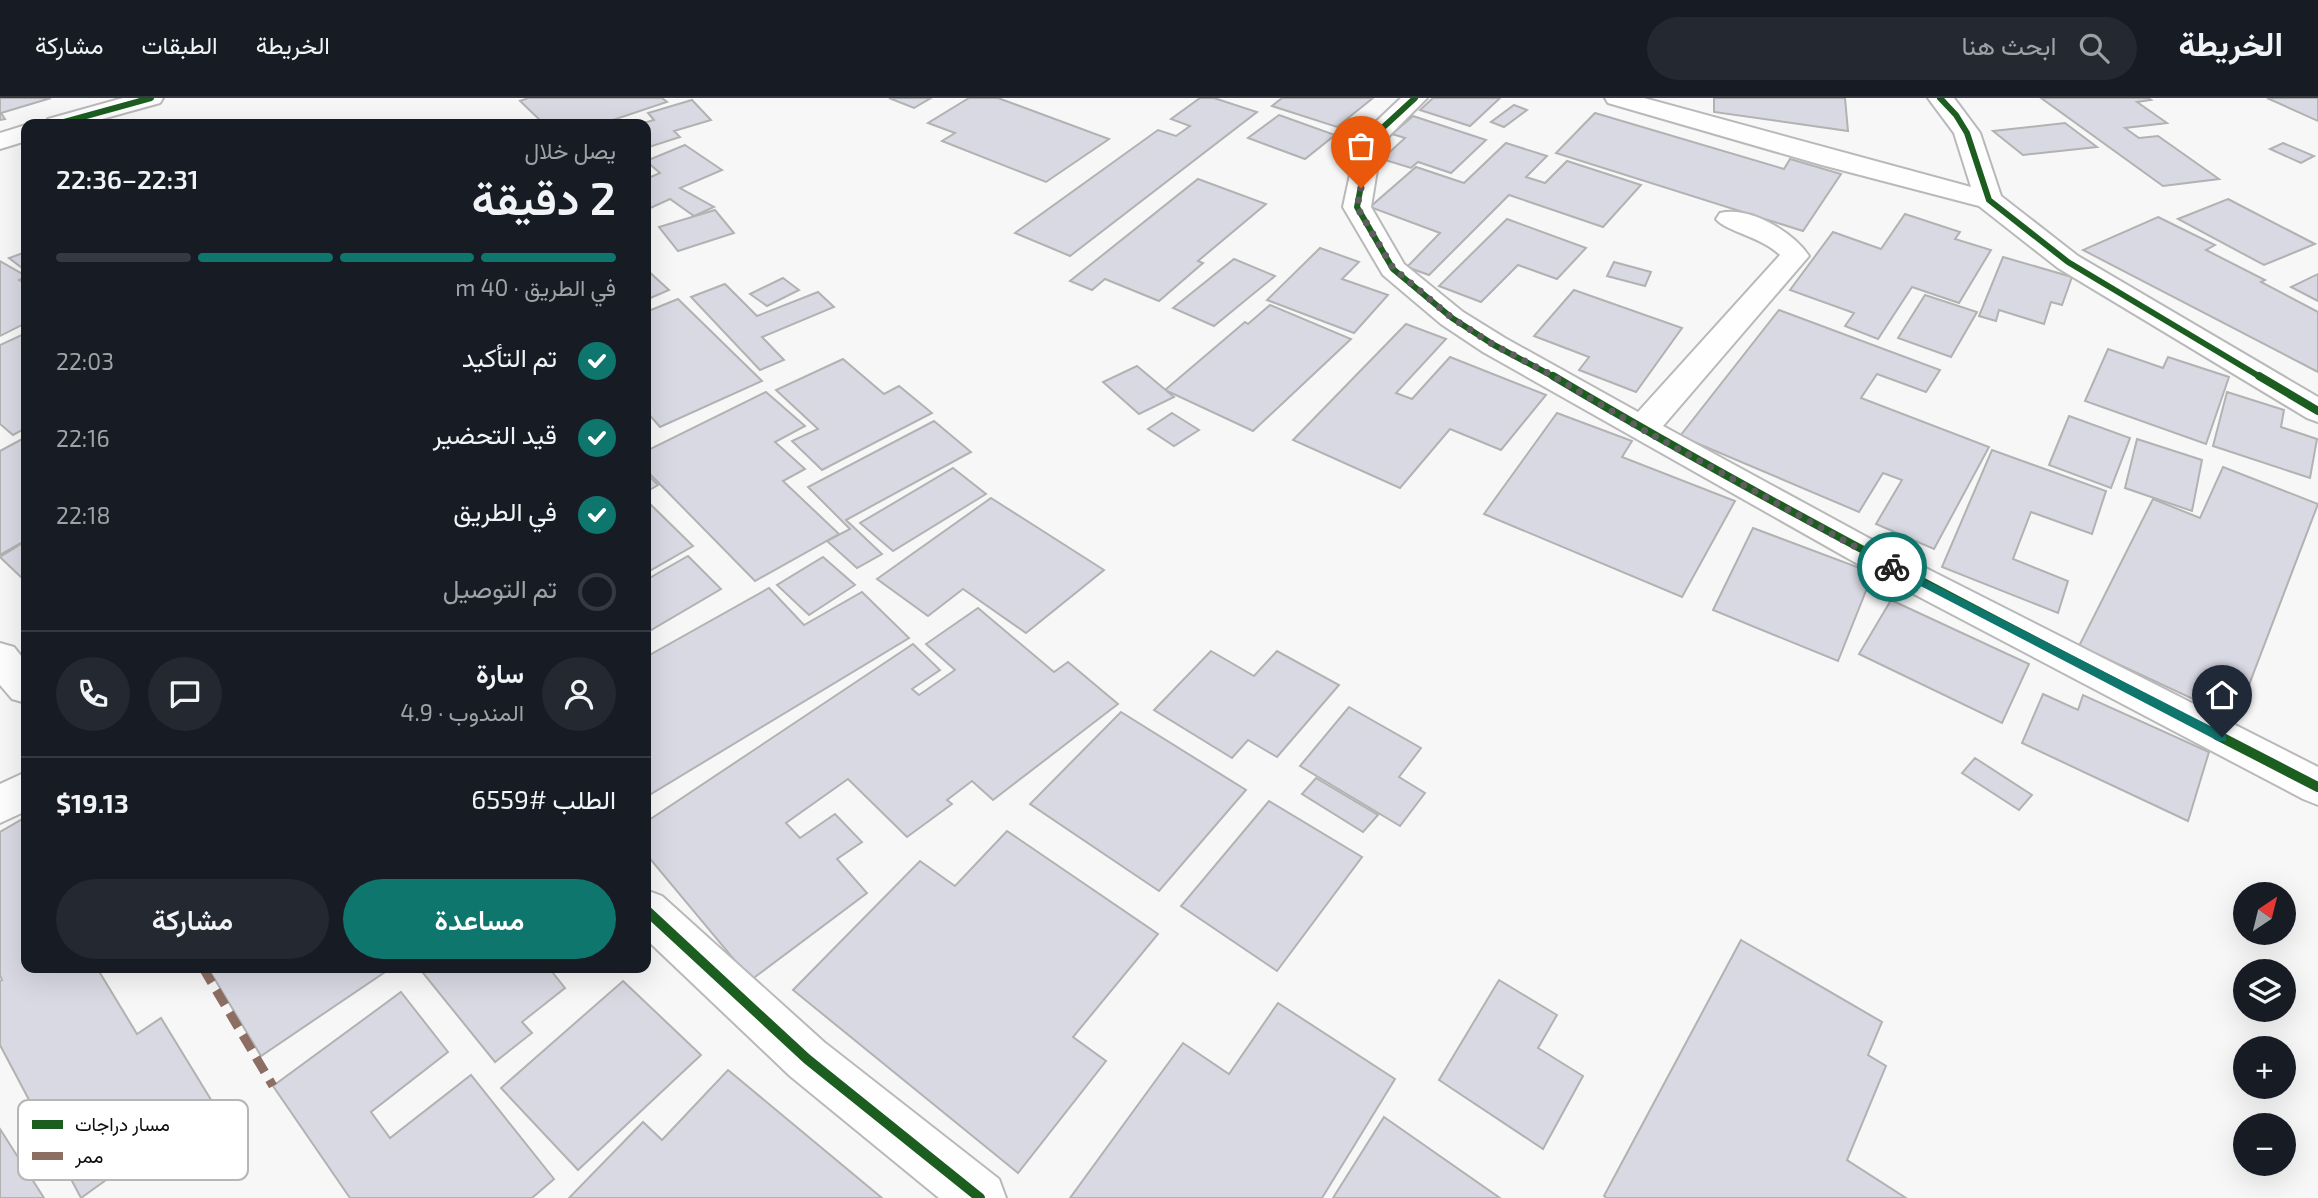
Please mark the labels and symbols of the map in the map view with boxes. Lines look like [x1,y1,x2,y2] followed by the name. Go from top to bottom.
[1331,116,1391,188] pin
[1857,532,1927,602] courier
[2192,665,2252,737] pin
[2233,882,2296,945] north arrow
[18,1100,248,1180] legend
[75,1112,170,1136] text: مسار دراجات
[74,1144,103,1168] text: ممر

